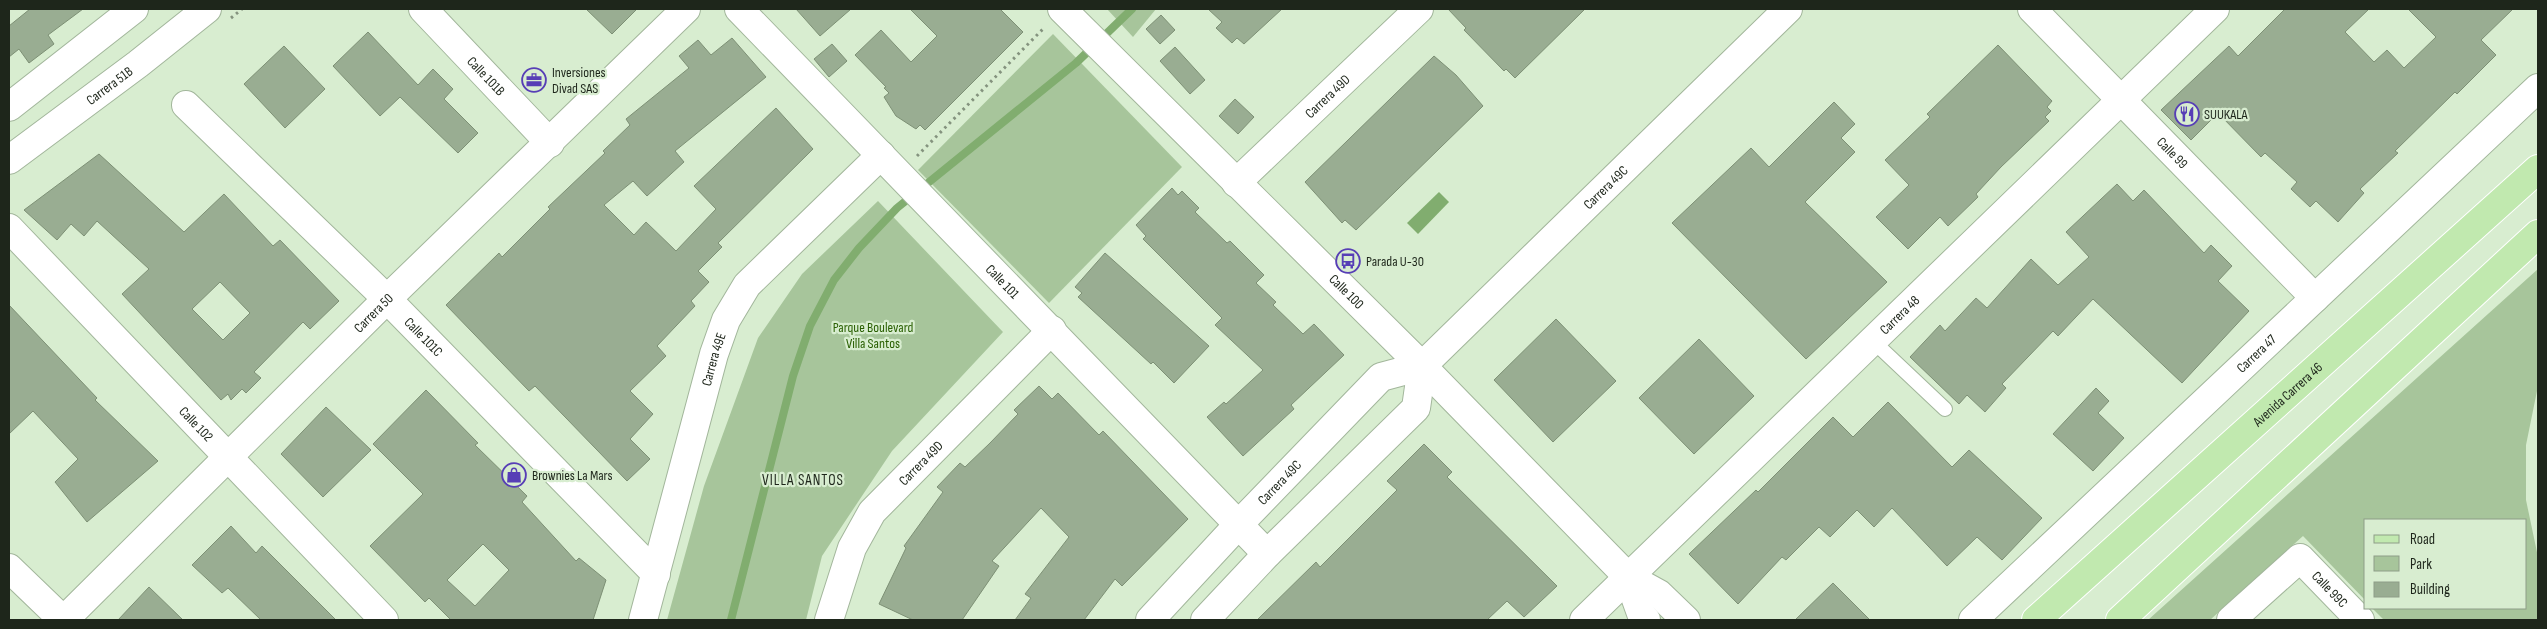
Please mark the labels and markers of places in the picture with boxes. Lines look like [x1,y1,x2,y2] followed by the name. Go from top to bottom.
[552,64,606,97] place label: Inversiones Divad SAS
[521,67,547,93] office icon: Inversiones Divad SAS
[2174,101,2200,127] restaurant icon: SUUKALA
[2204,106,2249,123] place label: SUUKALA
[1335,248,1361,274] bus stop icon: Parada U-30
[1366,253,1424,270] place label: Parada U-30
[501,462,527,488] shop icon: Brownies La Mars
[532,467,612,484] place label: Brownies La Mars

